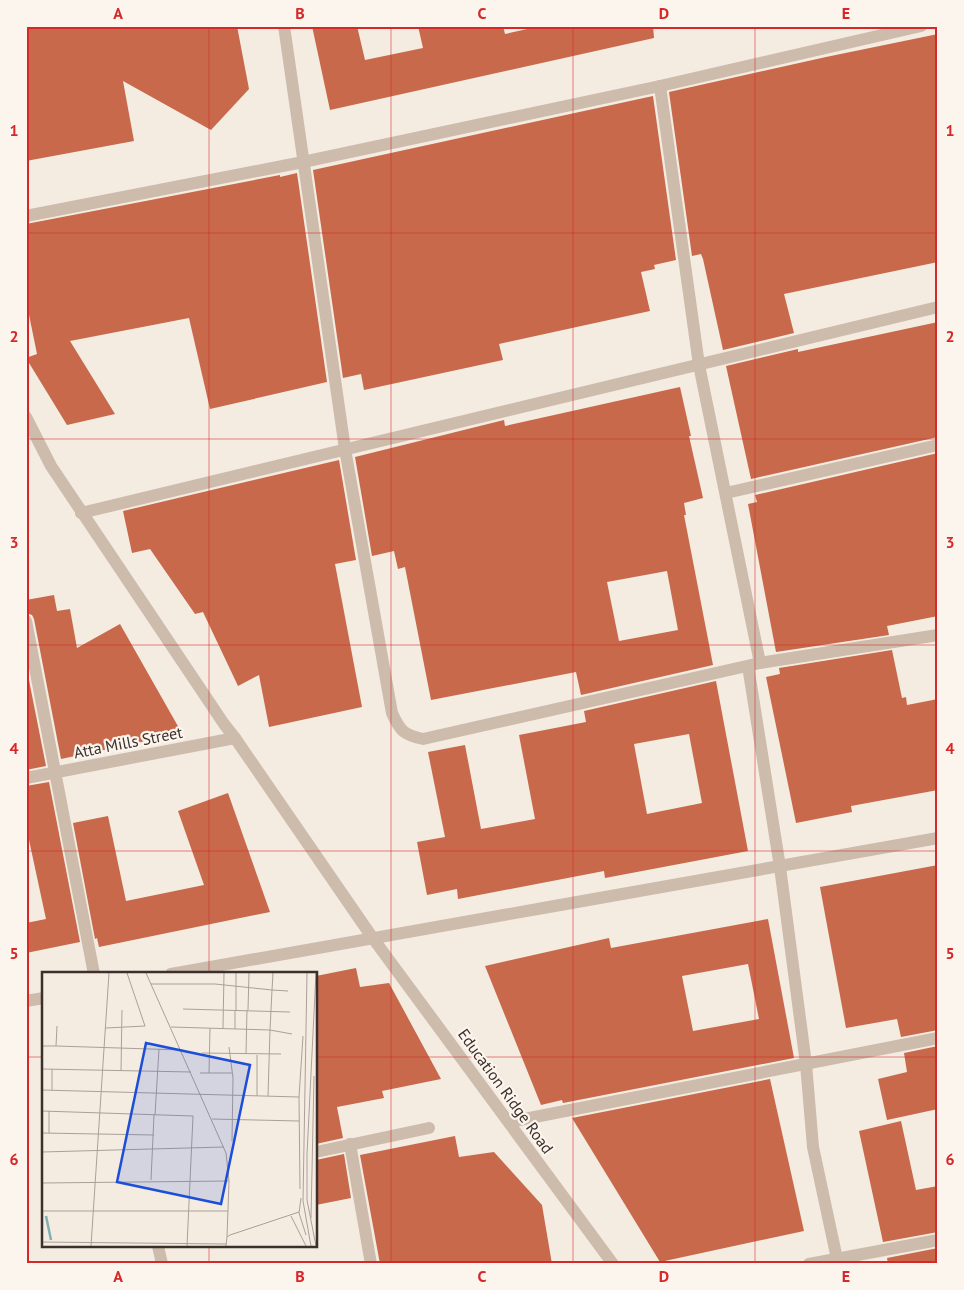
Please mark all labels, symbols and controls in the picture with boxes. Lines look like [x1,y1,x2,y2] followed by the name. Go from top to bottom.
[113,3,123,23] text: A
[295,3,305,23] text: B
[478,3,487,23] text: C
[659,3,669,23] text: D
[842,3,850,23] text: E
[9,120,19,140] text: 1
[945,120,955,140] text: 1
[9,326,19,346] text: 2
[945,326,955,346] text: 2
[9,532,19,552] text: 3
[945,532,955,552] text: 3
[72,722,185,762] street label: Atta Mills Street
[9,738,19,758] text: 4
[945,738,955,758] text: 4
[9,943,19,963] text: 5
[945,943,955,963] text: 5
[42,972,318,1248] inset map
[454,1025,558,1157] street label: Education Ridge Road
[9,1149,19,1169] text: 6
[945,1149,955,1169] text: 6
[113,1266,123,1286] text: A
[295,1266,305,1286] text: B
[478,1266,487,1286] text: C
[659,1266,669,1286] text: D
[842,1266,850,1286] text: E

